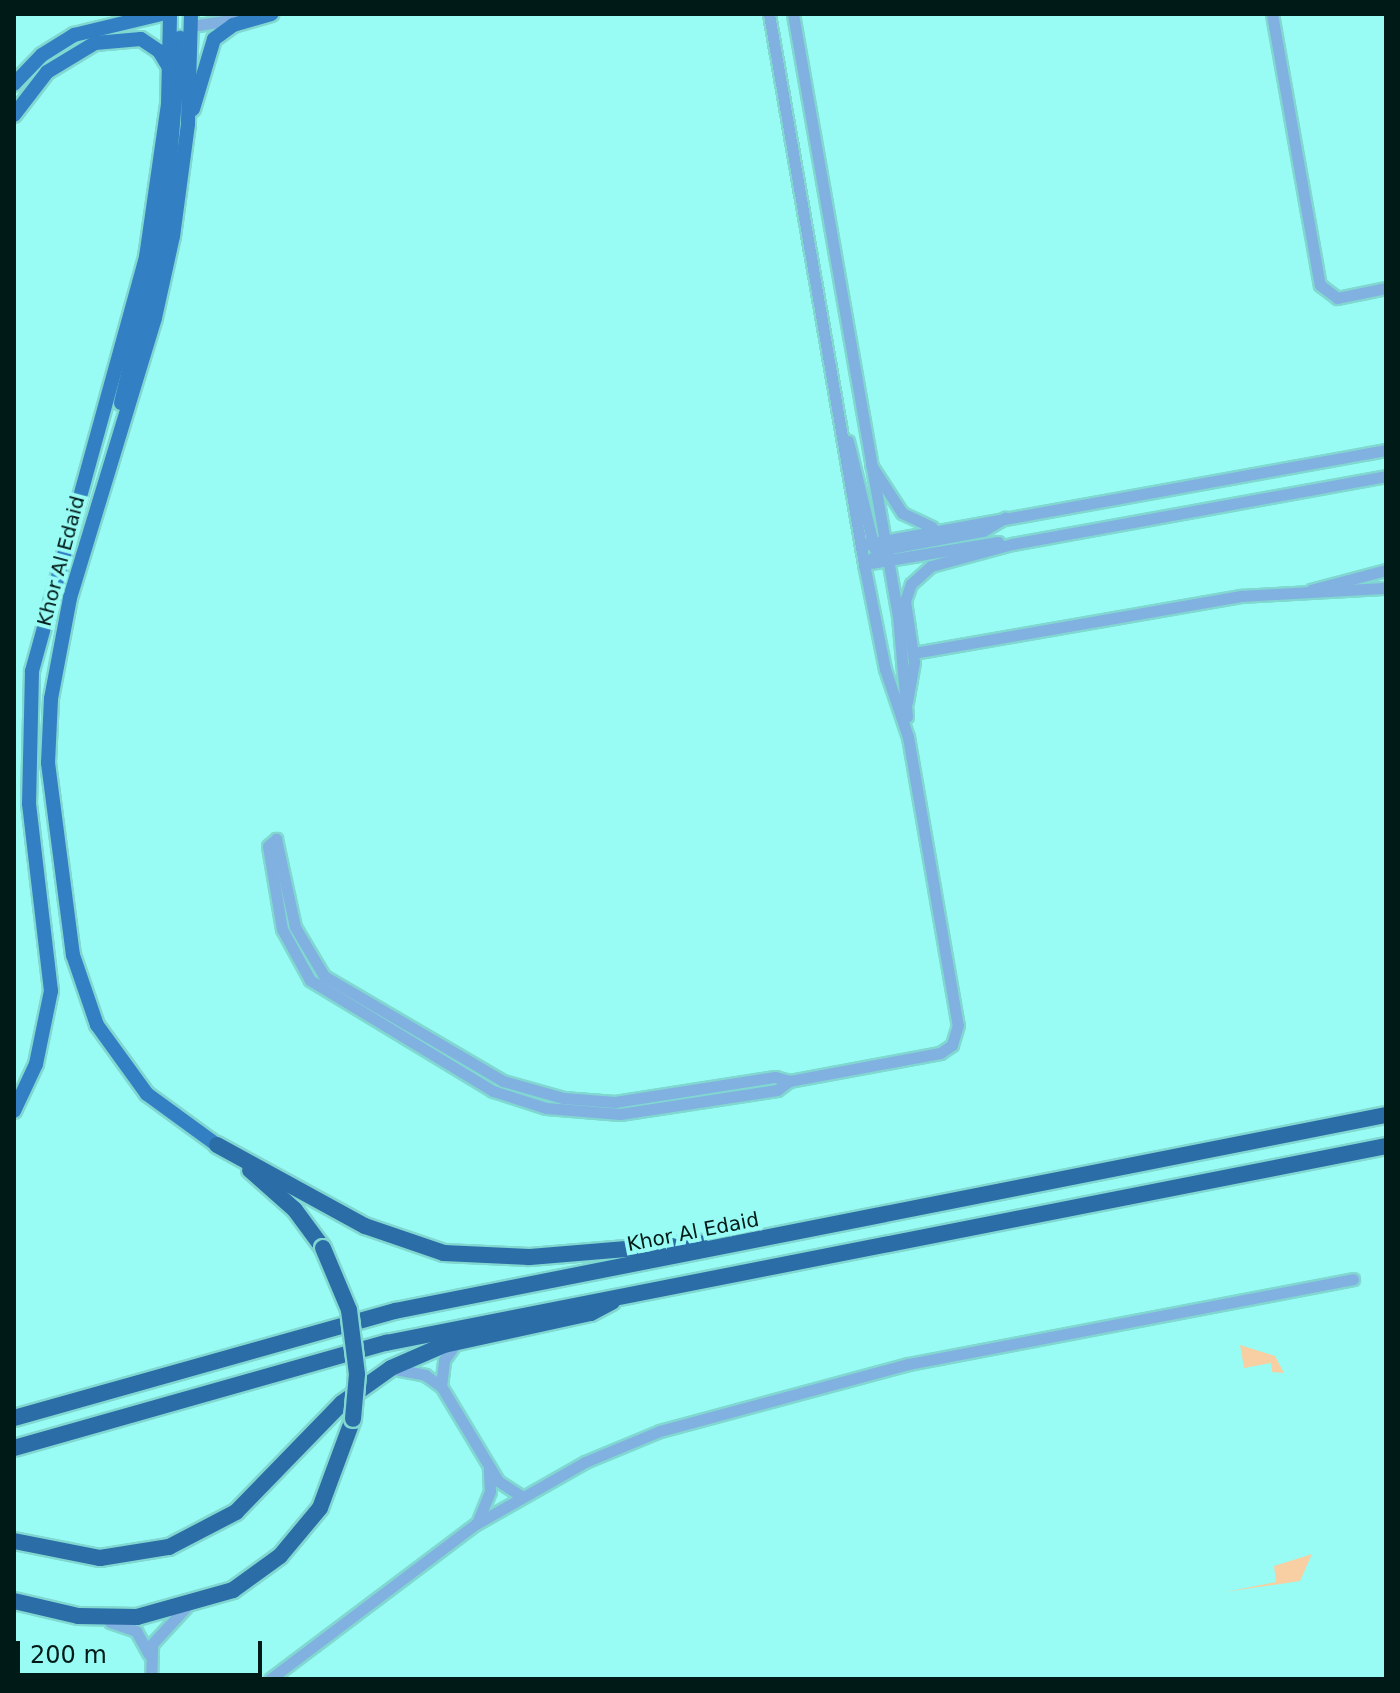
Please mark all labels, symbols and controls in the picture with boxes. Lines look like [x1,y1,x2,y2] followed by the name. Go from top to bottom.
[32,493,90,629] street label: Khor Al Edaid
[625,1207,761,1257] street label: Khor Al Edaid
[20,1625,266,1675] scale bar
[30,1641,107,1669] text: 200 m

